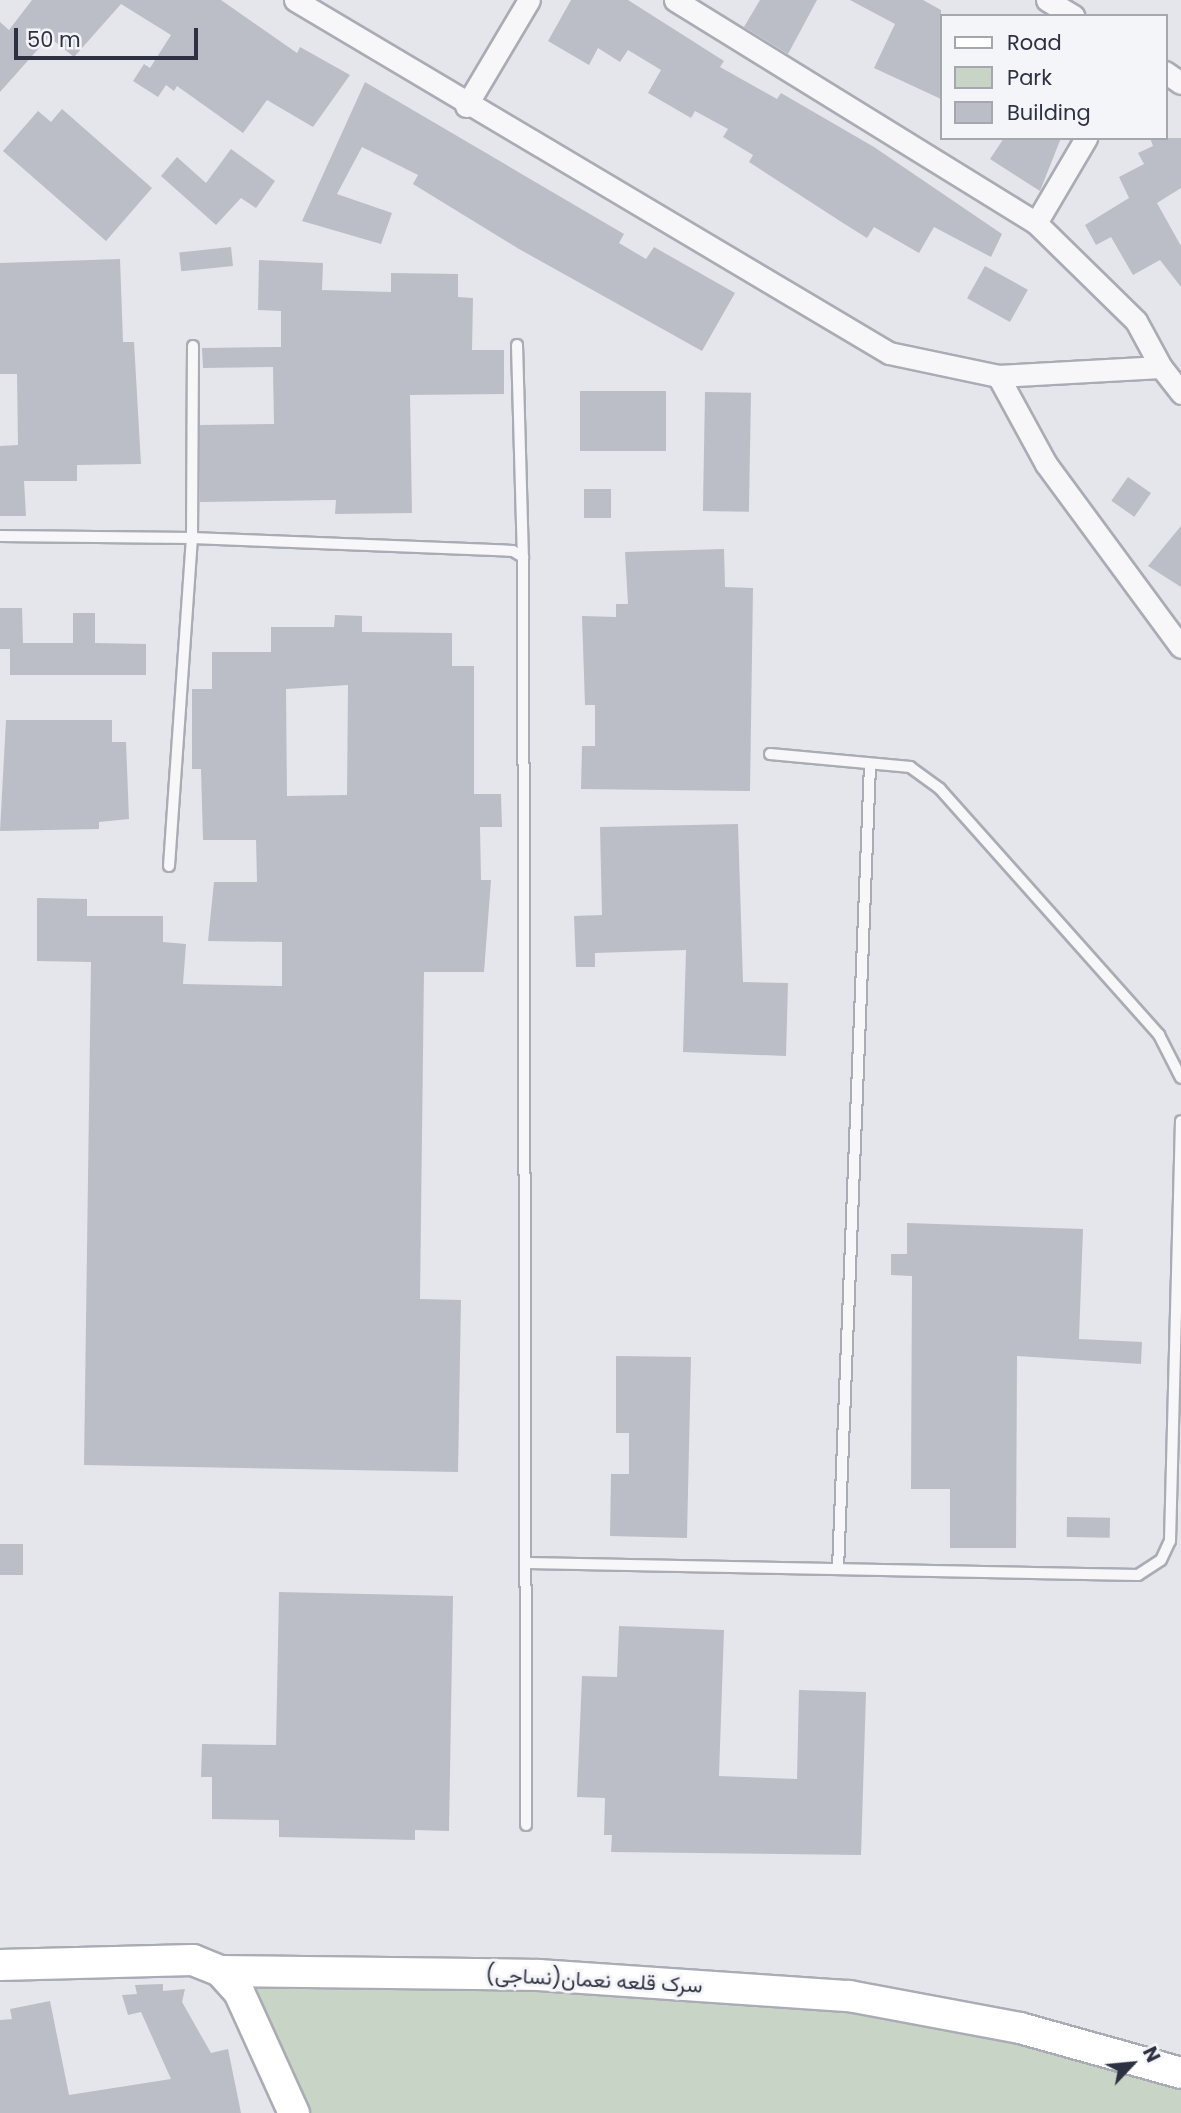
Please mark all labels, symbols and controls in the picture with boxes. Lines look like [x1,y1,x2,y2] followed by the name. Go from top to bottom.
[18,14,201,58] scale bar
[940,14,1167,140] legend
[27,25,81,54] text: 50 m
[1007,28,1062,57] text: Road
[1007,63,1052,92] text: Park
[1007,98,1091,127] text: Building
[485,1962,703,1998] street label: سرک قلعه نعمان(نساجی)
[1097,2029,1167,2099] north arrow
[1136,2042,1167,2067] text: N

